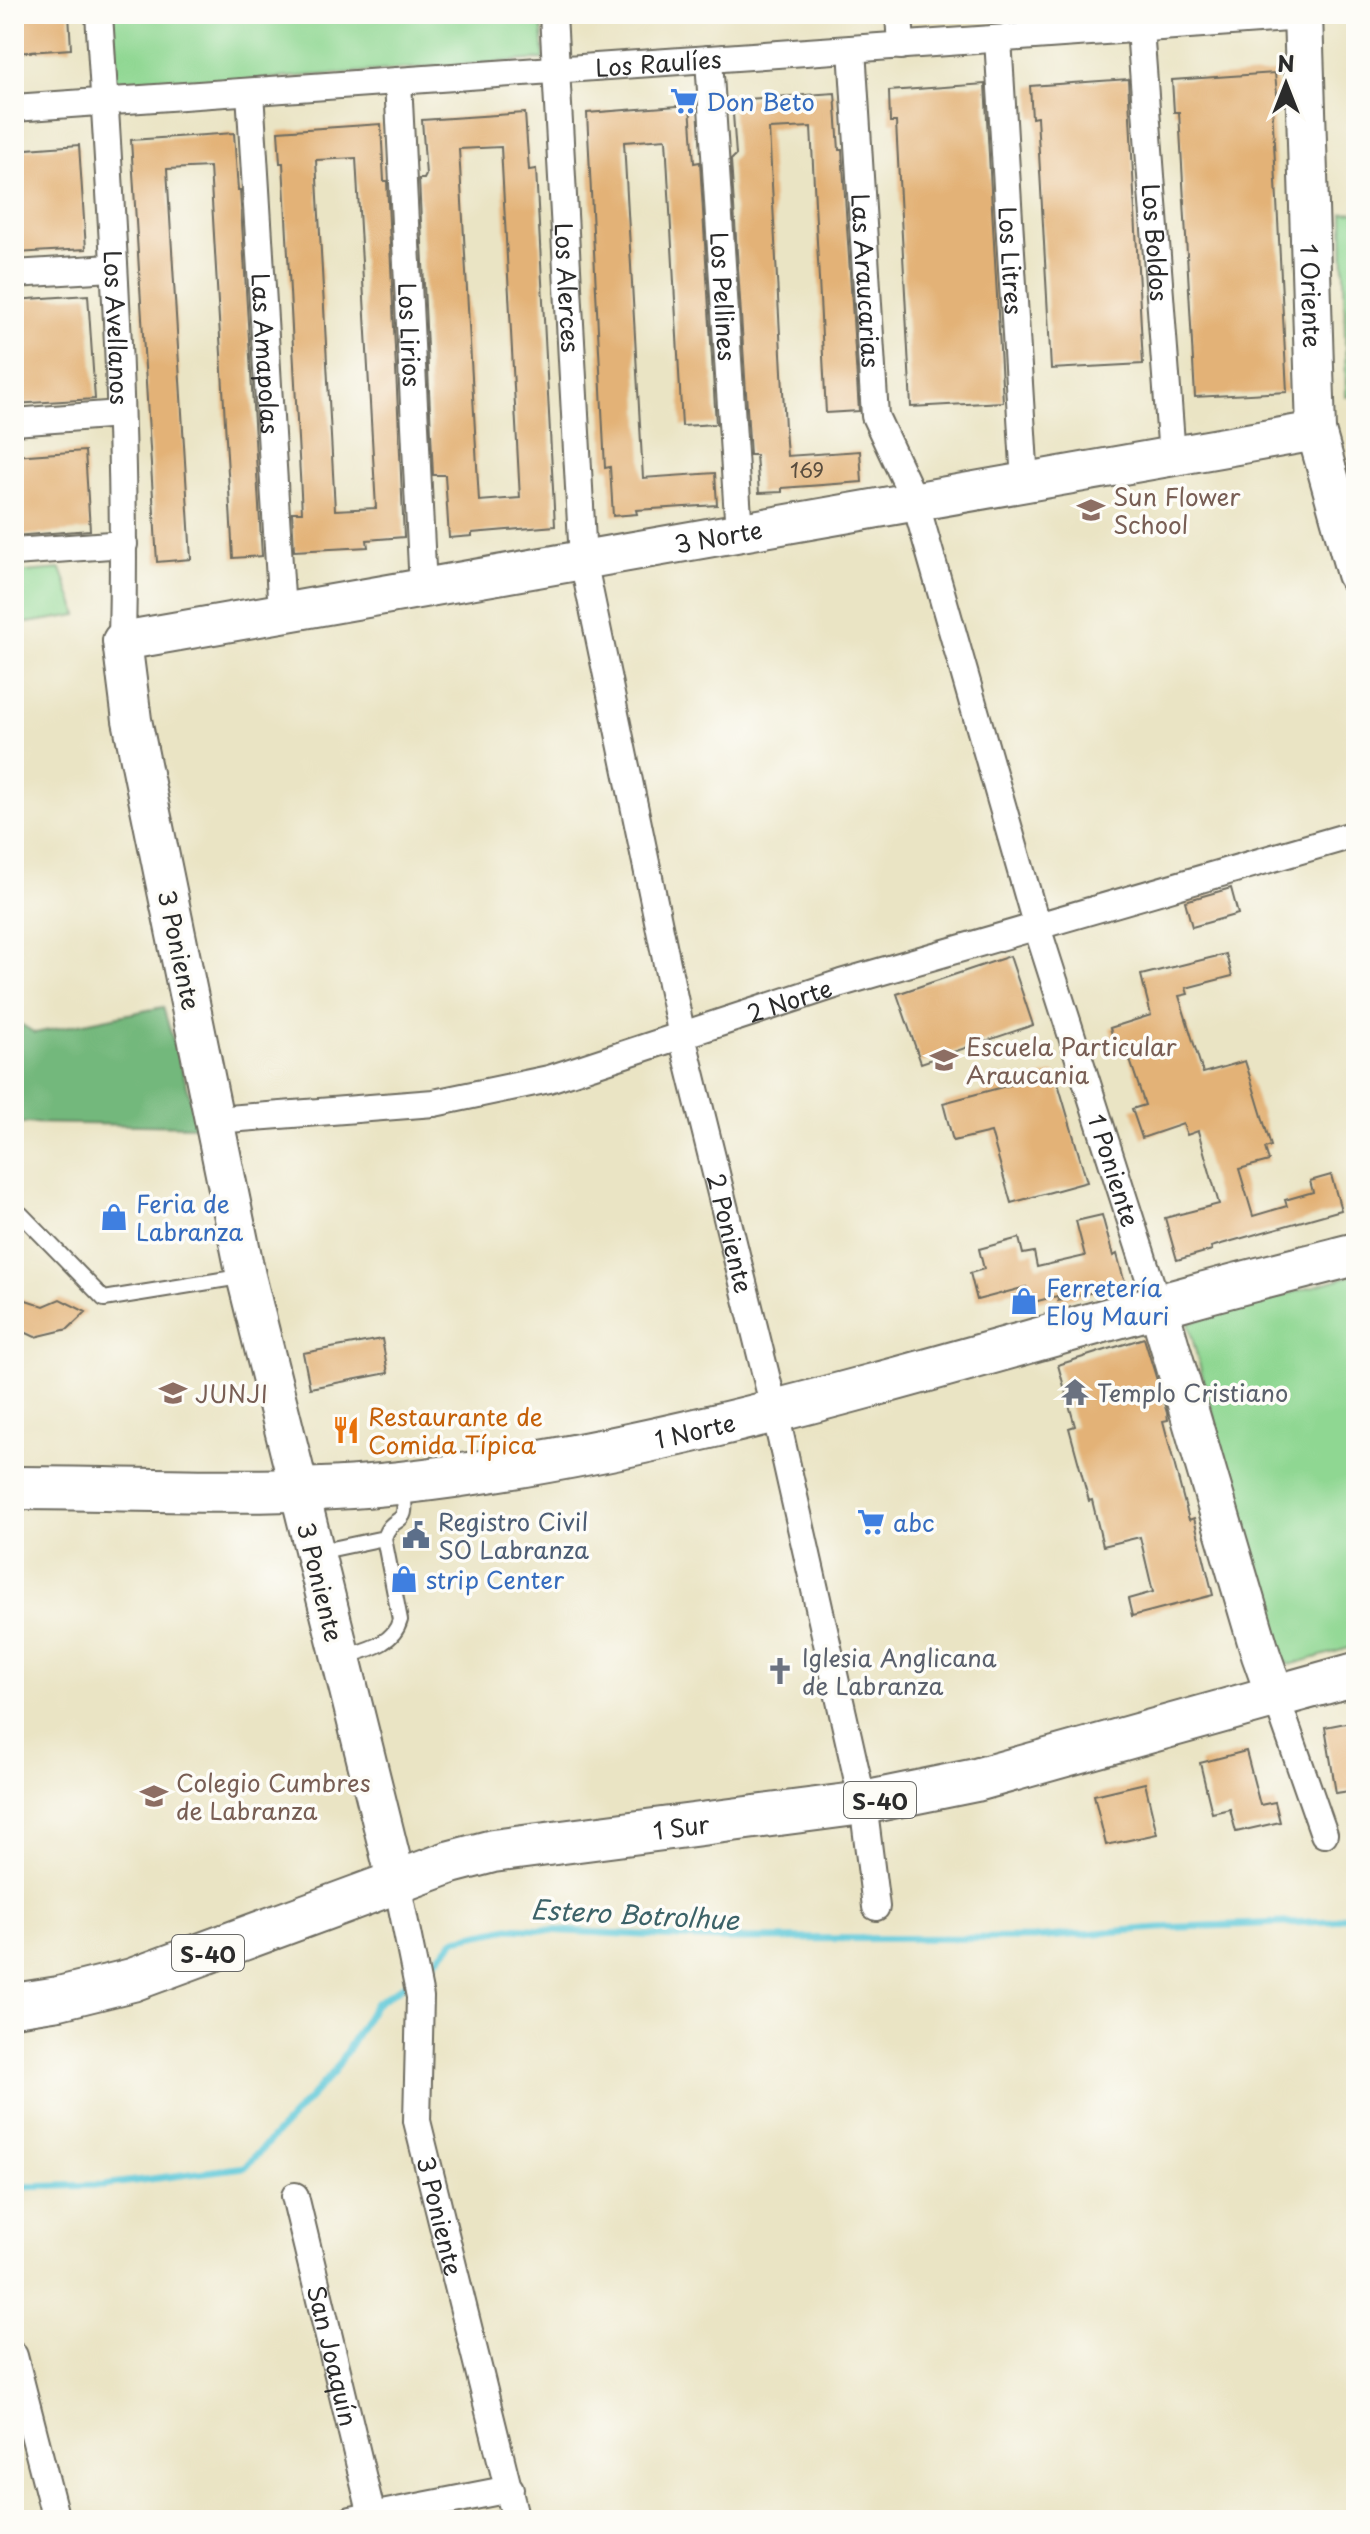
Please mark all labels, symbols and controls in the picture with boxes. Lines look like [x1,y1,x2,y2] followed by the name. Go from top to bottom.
[594,40,723,85] street label: Los Raulíes
[1246,44,1326,124] north arrow
[1277,46,1295,79] text: N
[706,83,815,119] place label: Don Beto
[669,86,699,116] supermarket icon: Don Beto
[1134,182,1178,303] street label: Los Boldos
[843,192,890,369] street label: Las Araucarias
[990,205,1033,316] street label: Los Litres
[546,222,590,353] street label: Los Alerces
[702,231,746,362] street label: Los Pellines
[1292,243,1331,349] street label: 1 Oriente
[95,249,138,405] street label: Los Avellanos
[243,272,289,435] street label: Las Amapolas
[390,282,431,388] street label: Los Lirios
[790,455,824,485] house number: 169
[1113,478,1241,542] place label: Sun Flower School
[1076,495,1106,525] school or university icon: Sun Flower School
[671,511,765,562] street label: 3 Norte
[150,887,210,1013] street label: 3 Poniente
[742,969,836,1031] street label: 2 Norte
[966,1028,1177,1092] place label: Escuela Particular Araucania
[929,1045,959,1075] school or university icon: Escuela Particular Araucania
[1080,1109,1150,1231] street label: 1 Poniente
[699,1170,763,1297] street label: 2 Poniente
[136,1185,243,1249] place label: Feria de Labranza
[99,1202,129,1232] shop icon: Feria de Labranza
[1046,1269,1169,1333] place label: Ferretería Eloy Mauri
[1009,1286,1039,1316] shop icon: Ferretería Eloy Mauri
[1097,1374,1288,1410] place label: Templo Cristiano
[195,1375,268,1411] place label: JUNJI
[1060,1377,1090,1407] temple icon: Templo Cristiano
[158,1378,188,1408] school or university icon: JUNJI
[368,1398,543,1462] place label: Restaurante de Comida Típica
[651,1404,739,1457] street label: 1 Norte
[331,1415,361,1445] restaurant icon: Restaurante de Comida Típica
[438,1503,589,1567] place label: Registro Civil SO Labranza
[893,1504,935,1540] place label: abc
[856,1507,886,1537] supermarket icon: abc
[289,1519,353,1645] street label: 3 Poniente
[401,1520,431,1550] public building icon: Registro Civil SO Labranza
[426,1561,565,1597] place label: strip Center
[389,1564,419,1594] shop icon: strip Center
[802,1639,997,1703] place label: Iglesia Anglicana de Labranza
[765,1656,795,1686] church icon: Iglesia Anglicana de Labranza
[176,1764,371,1828] place label: Colegio Cumbres de Labranza
[139,1781,169,1811] school or university icon: Colegio Cumbres de Labranza
[844,1782,916,1818] road number: S-40
[651,1805,712,1848] street label: 1 Sur
[530,1889,742,1939] water label: Estero Botrolhue
[172,1935,244,1971] road number: S-40
[408,2152,473,2279] street label: 3 Poniente
[299,2281,368,2430] street label: San Joaquín

